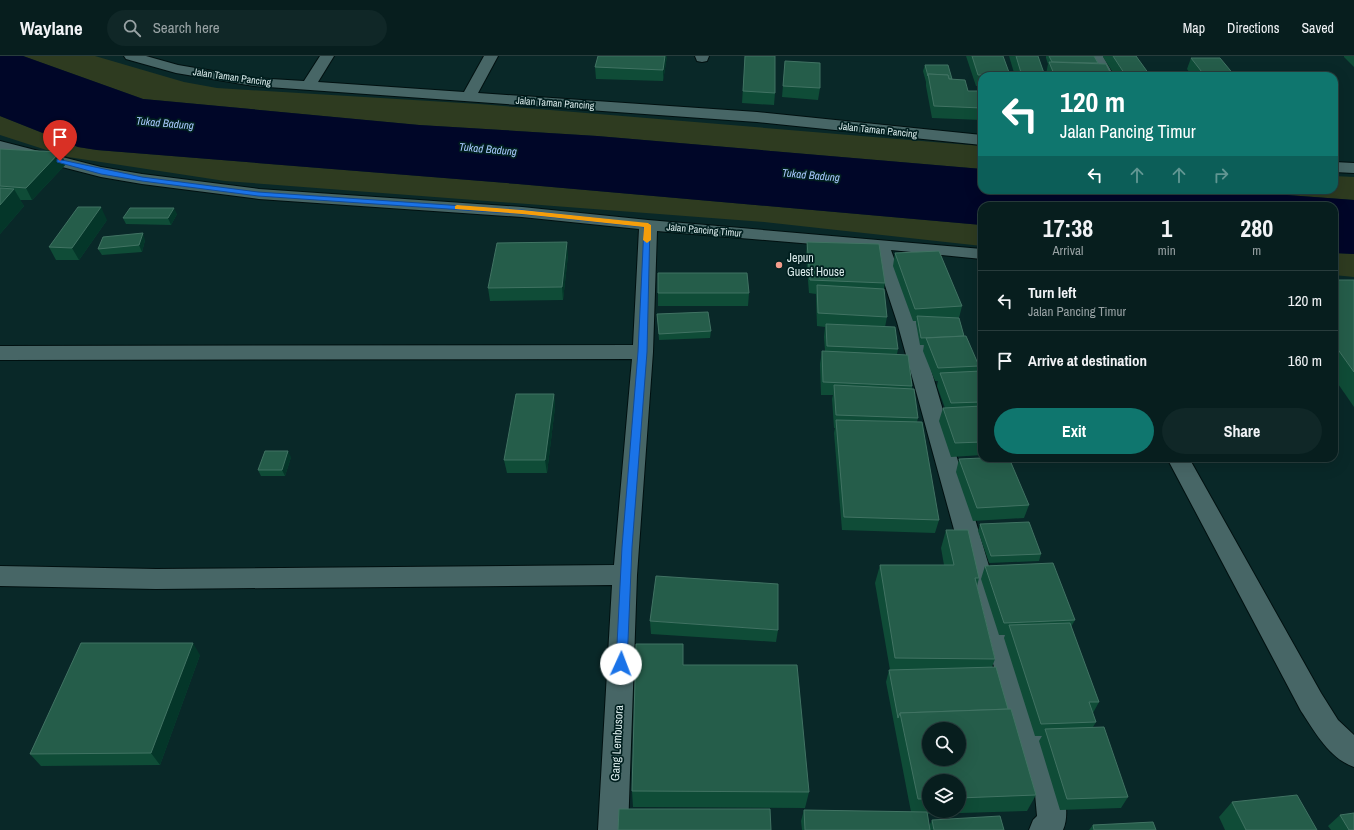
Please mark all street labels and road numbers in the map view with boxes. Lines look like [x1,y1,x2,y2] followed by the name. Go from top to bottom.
[192,65,272,89] street label: Jalan Taman Pancing
[515,94,595,112] street label: Jalan Taman Pancing
[838,119,918,141] street label: Jalan Taman Pancing
[666,220,742,240] street label: Jalan Pancing Timur
[607,704,627,781] street label: Gang Lembusora

